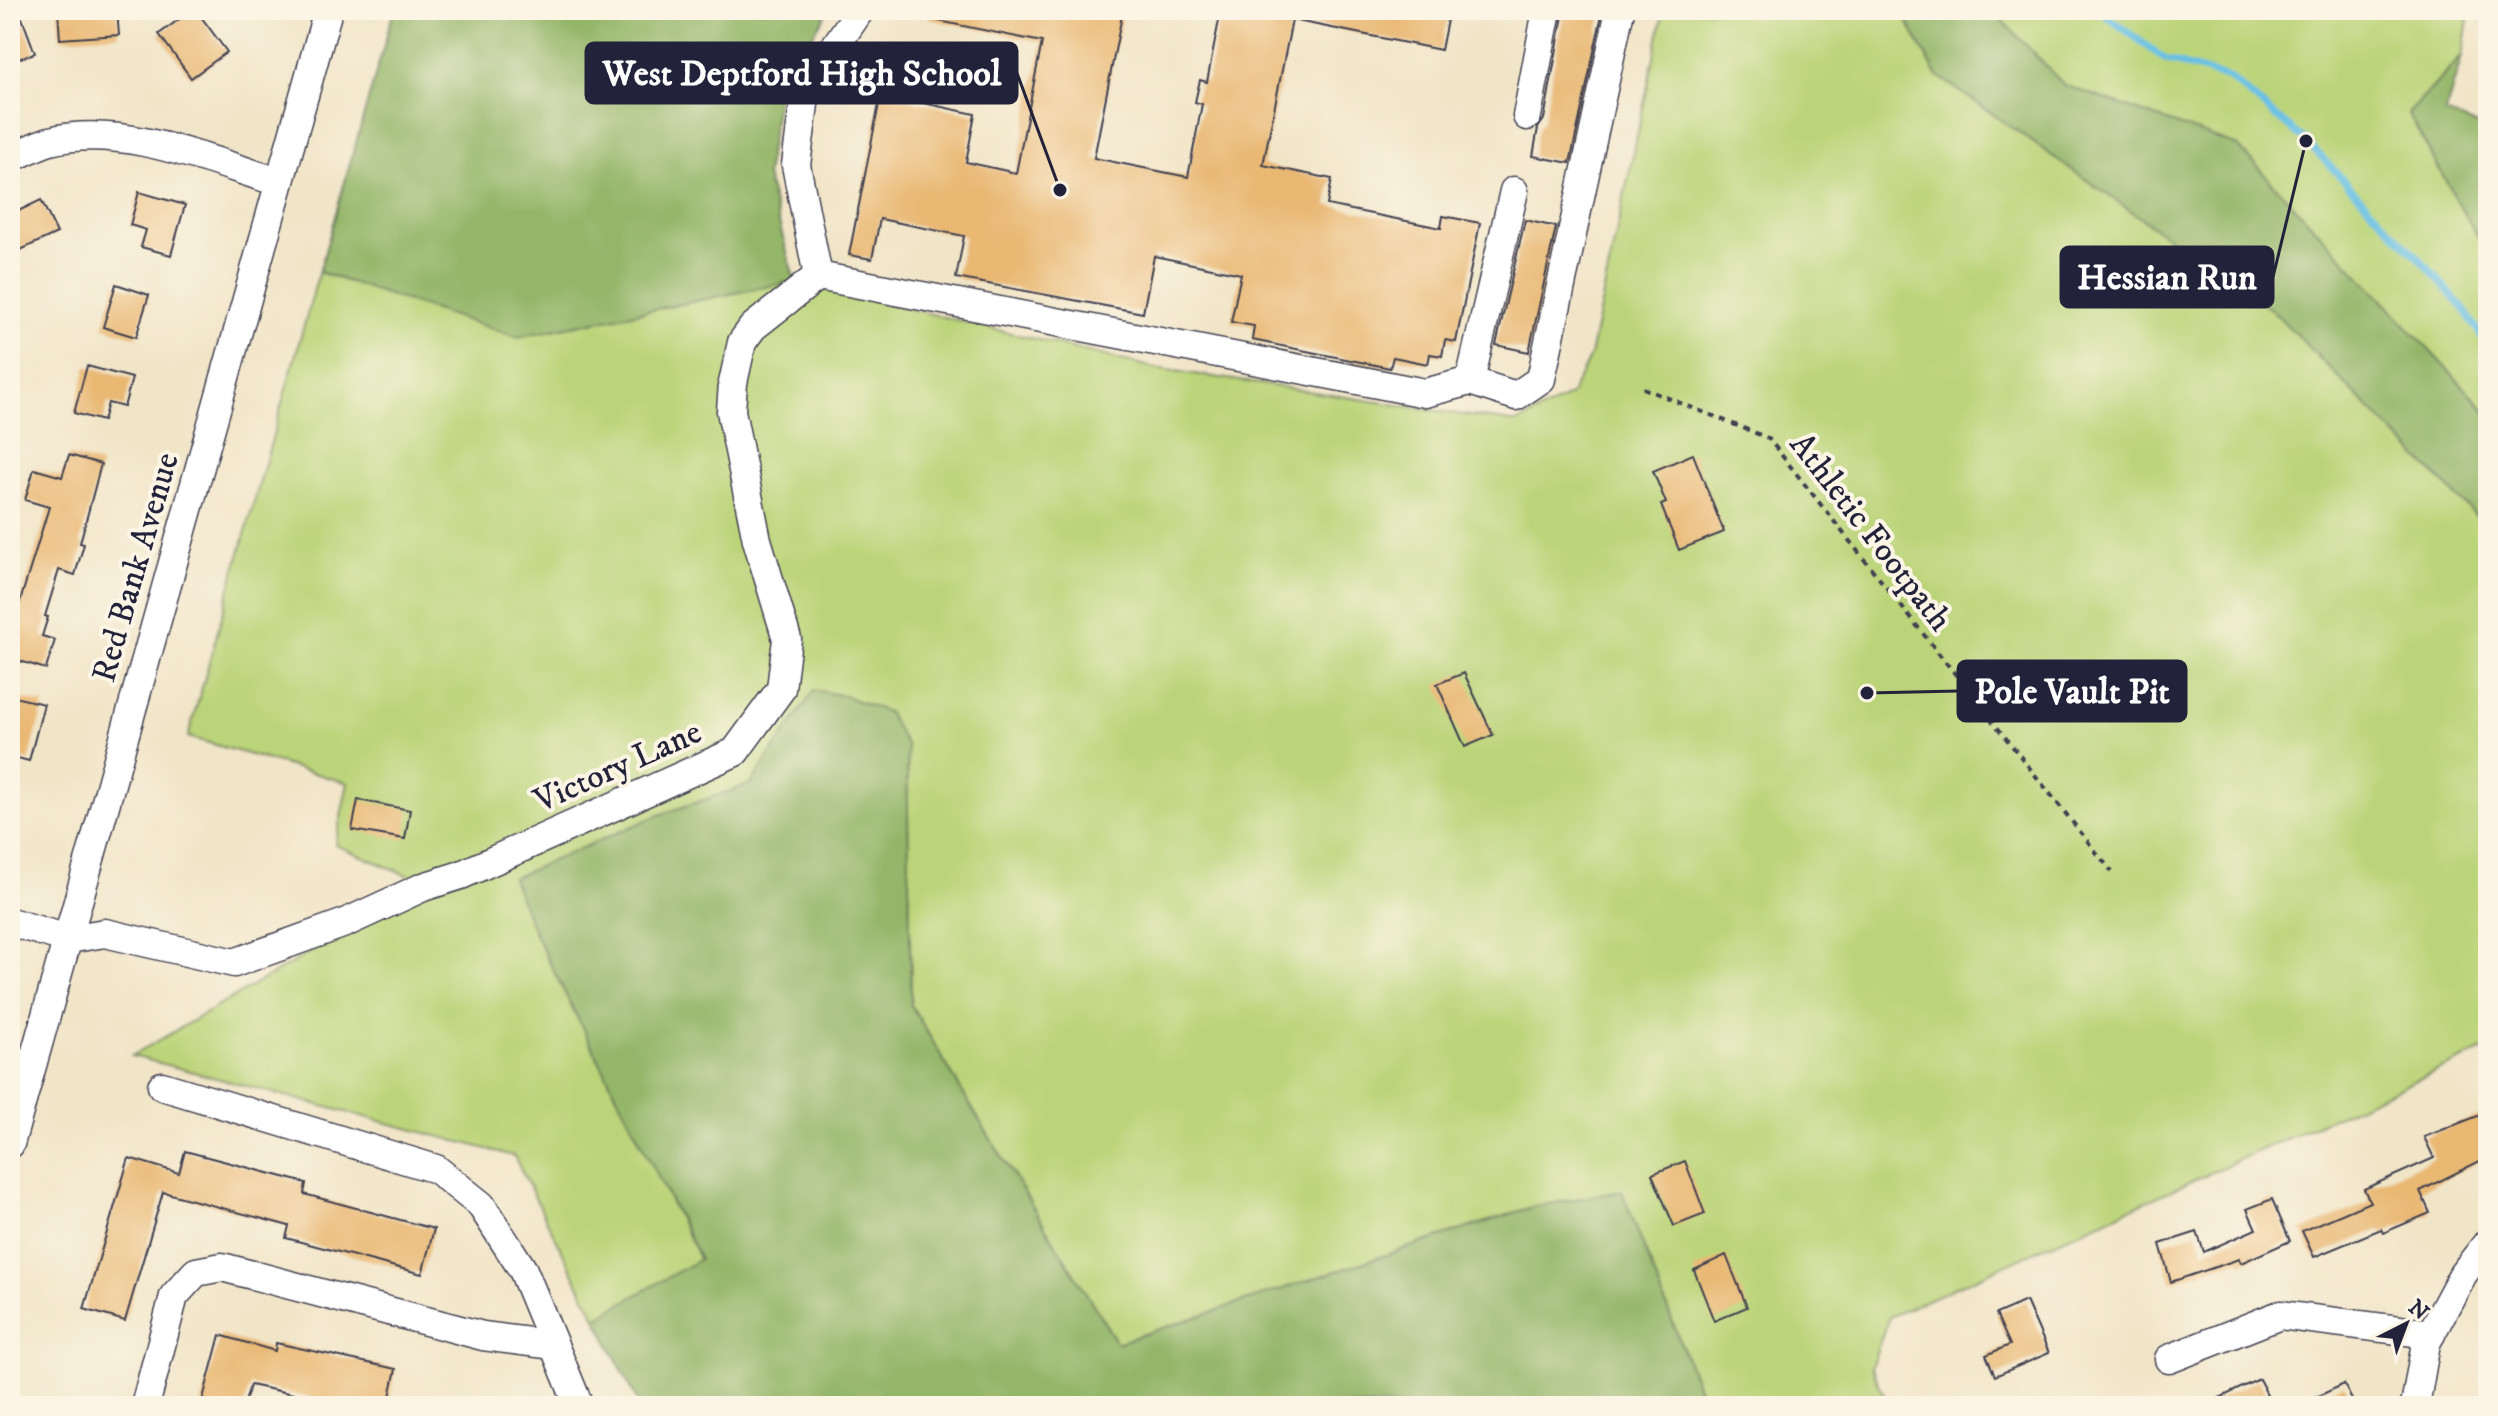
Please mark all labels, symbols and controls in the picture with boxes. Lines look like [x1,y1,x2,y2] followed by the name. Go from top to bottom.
[586,43,1017,103] callout: West Deptford High School
[602,52,1003,97] text: West Deptford High School
[2061,247,2273,307] callout: Hessian Run
[2077,256,2257,301] text: Hessian Run
[1780,425,1961,640] street label: Athletic Footpath
[83,448,189,687] street label: Red Bank Avenue
[1958,661,2186,721] callout: Pole Vault Pit
[1974,670,2170,715] text: Pole Vault Pit
[527,711,708,823] street label: Victory Lane
[2366,1284,2446,1364] north arrow
[2403,1294,2434,1326] text: N

